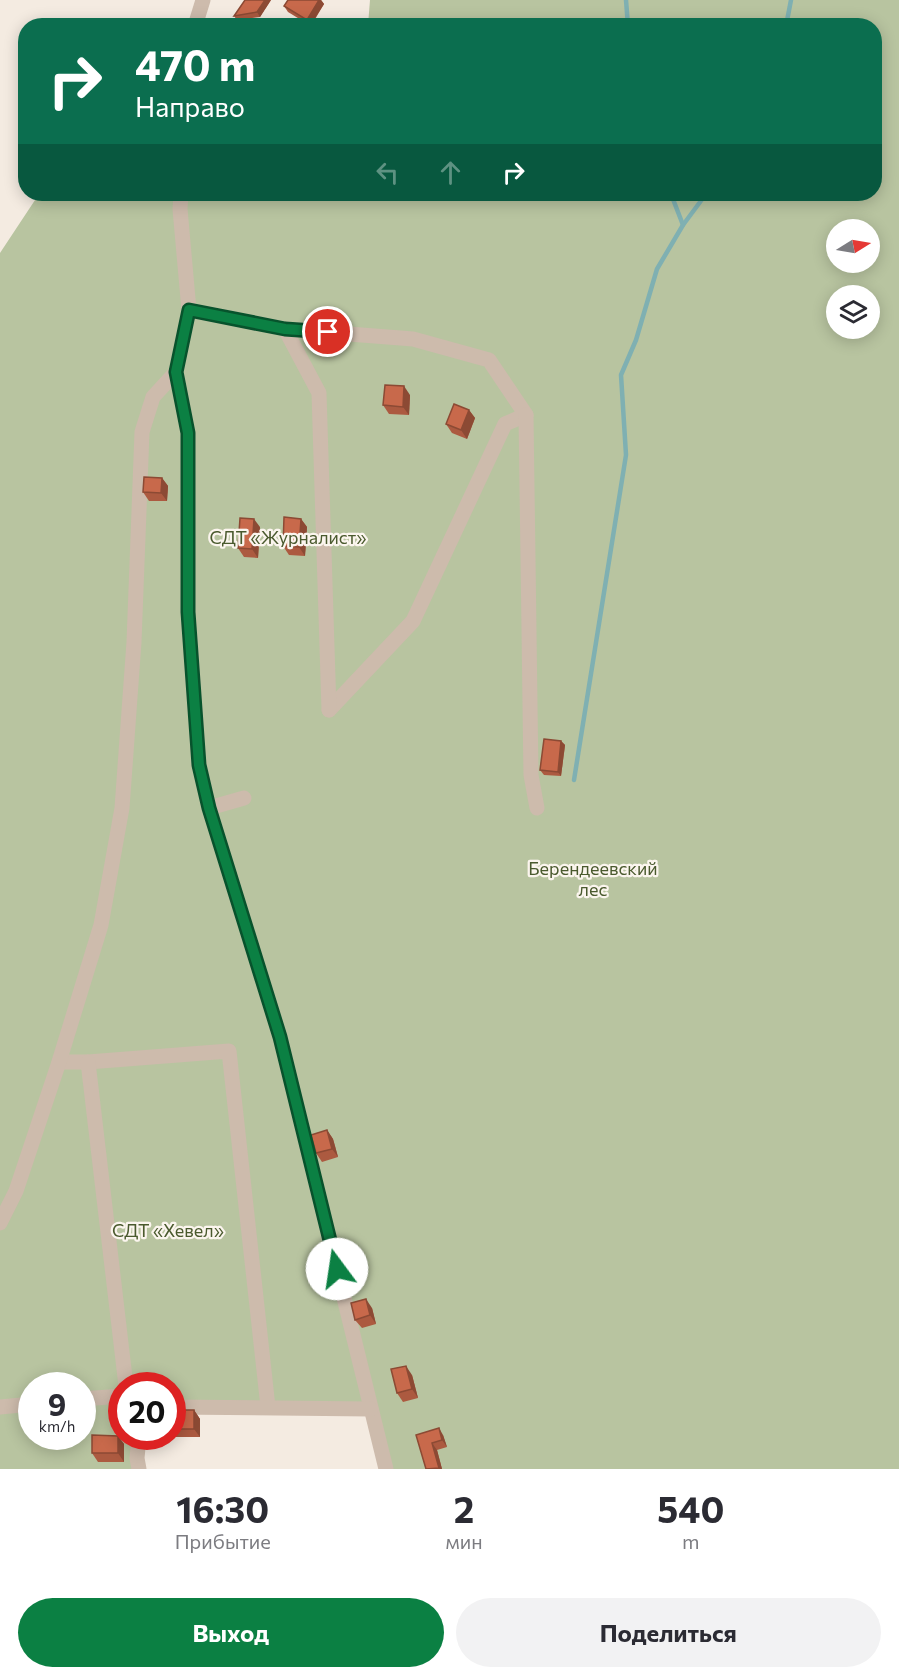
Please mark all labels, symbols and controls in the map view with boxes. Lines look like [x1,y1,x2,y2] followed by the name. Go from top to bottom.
[135,38,255,90] text: 470 m
[36,42,114,120] icon: right
[135,90,245,123] text: Направо
[371,156,404,189] icon: left
[434,156,467,189] icon: ahead
[497,156,530,189] icon: right
[826,219,880,273] north arrow
[826,219,880,339] map controls
[826,285,880,339] button: layers
[302,306,353,357] pin
[311,315,344,348] icon: arrive
[210,526,366,548] park label: СДТ «Журналист»
[528,857,658,900] park label: Берендеевский лес
[112,1219,224,1241] park label: СДТ «Хевел»
[305,1237,369,1301] position arrow
[108,1372,186,1450] speed limit sign: 20
[48,1385,66,1422] text: 9
[39,1417,75,1435] text: km/h
[176,1486,269,1530] text: 16:30
[454,1486,474,1530] text: 2
[657,1486,724,1530] text: 540
[175,1529,271,1553] text: Прибытие
[446,1529,483,1553] text: мин
[682,1529,700,1553] text: m
[18,1598,444,1667] button: Выход
[456,1598,881,1667] button: Поделиться

